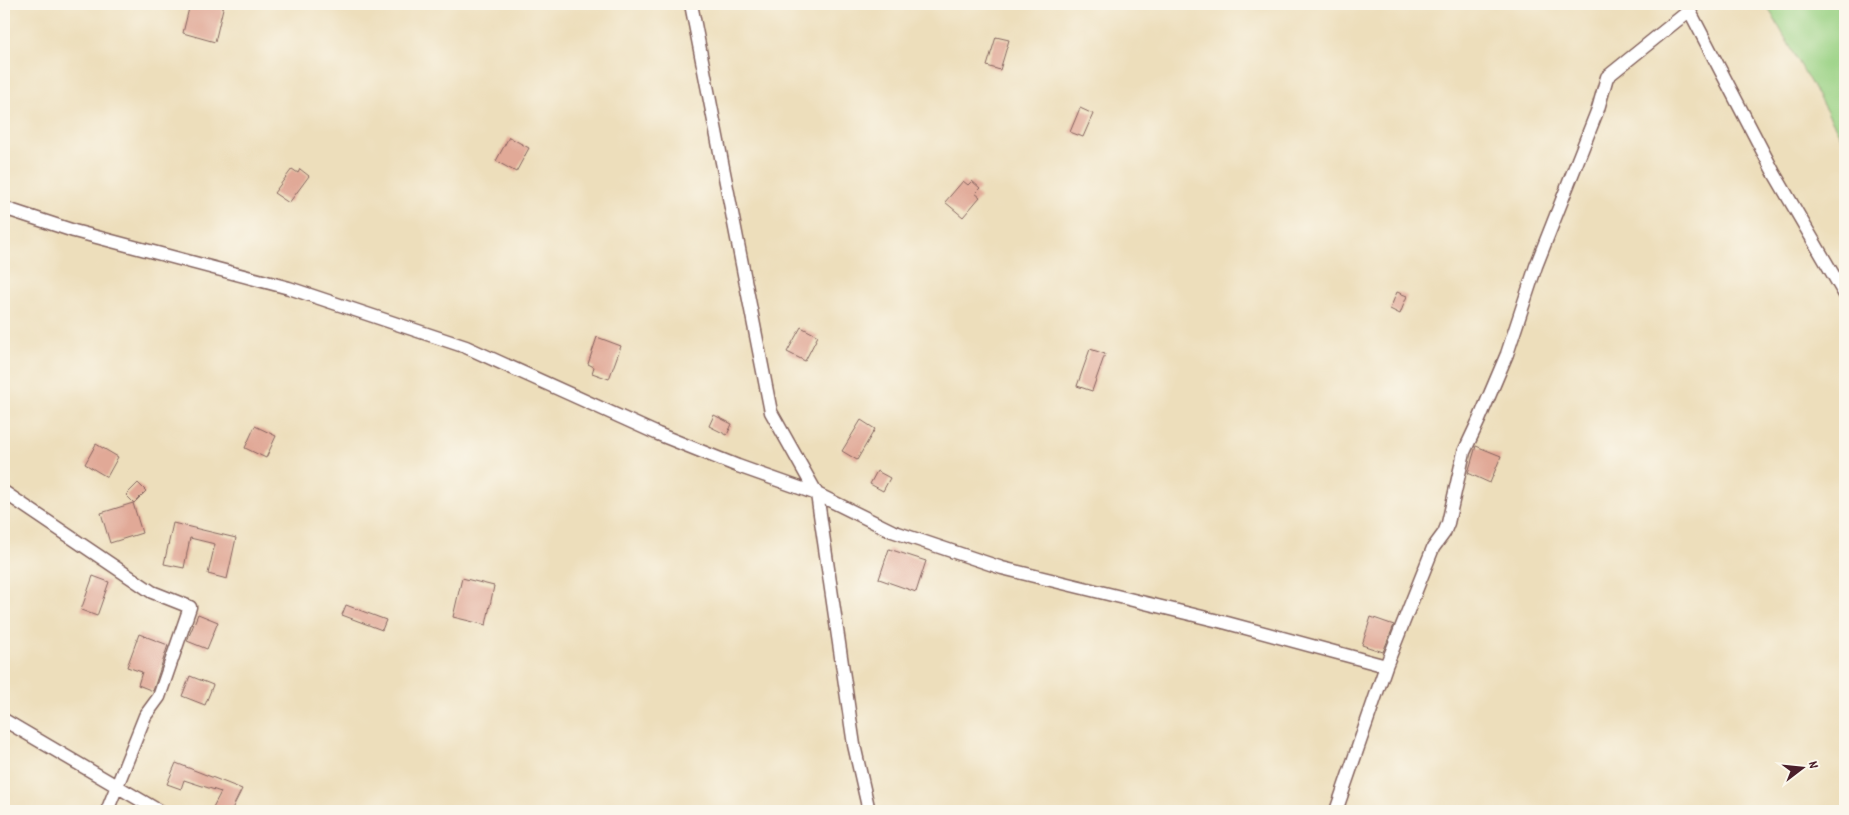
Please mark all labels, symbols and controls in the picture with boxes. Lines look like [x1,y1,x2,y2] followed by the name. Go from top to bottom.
[1776,742,1826,792] north arrow
[1802,759,1823,771] text: N

